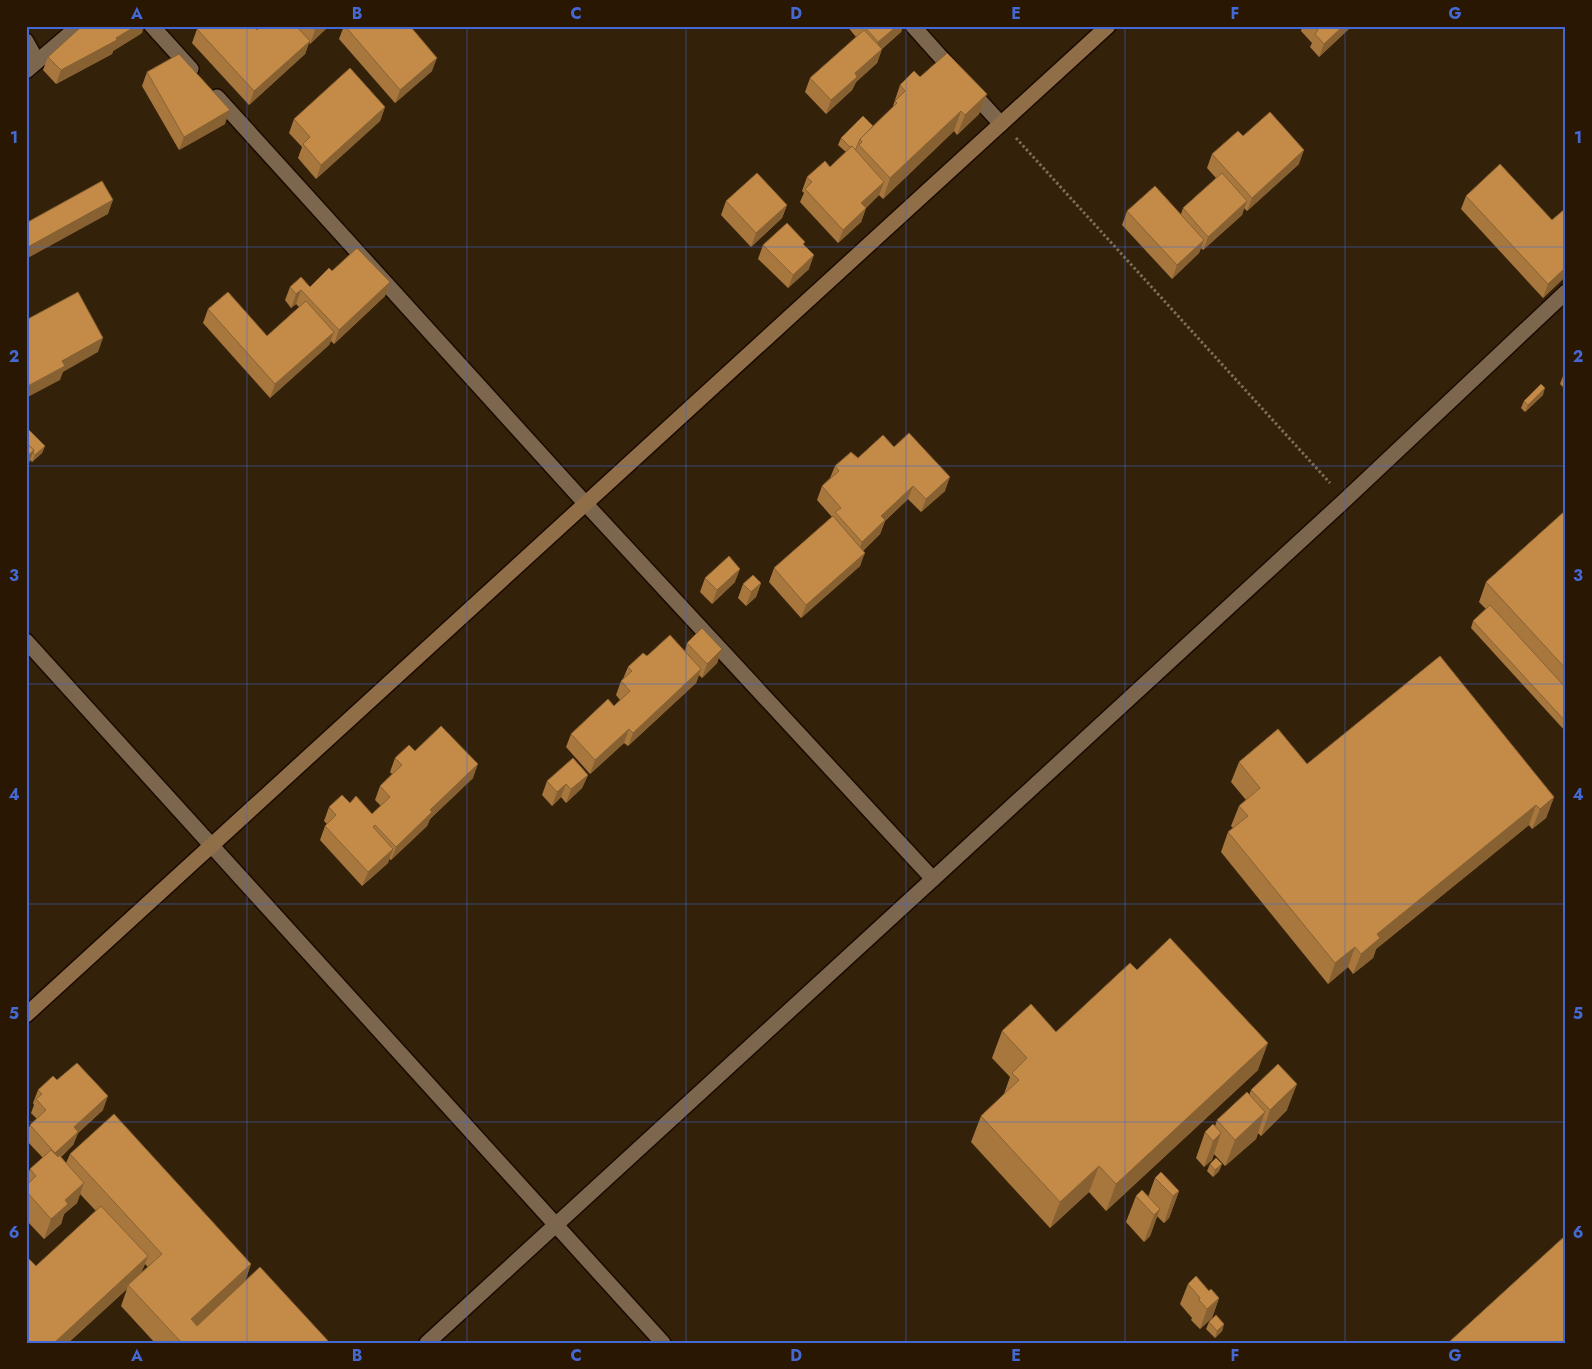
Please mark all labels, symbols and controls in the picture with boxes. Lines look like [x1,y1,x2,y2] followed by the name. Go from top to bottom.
[130,2,143,25] text: A
[352,2,362,25] text: B
[570,2,582,25] text: C
[790,2,802,25] text: D
[1011,2,1021,25] text: E
[1231,2,1239,25] text: F
[1448,2,1462,25] text: G
[10,126,18,149] text: 1
[1574,126,1582,149] text: 1
[9,345,19,368] text: 2
[1573,345,1583,368] text: 2
[9,564,19,587] text: 3
[1573,564,1583,587] text: 3
[8,783,20,806] text: 4
[1572,783,1584,806] text: 4
[9,1002,19,1025] text: 5
[1573,1002,1583,1025] text: 5
[9,1221,19,1244] text: 6
[1573,1221,1583,1244] text: 6
[130,1344,143,1367] text: A
[352,1344,362,1367] text: B
[570,1344,582,1367] text: C
[790,1344,802,1367] text: D
[1011,1344,1021,1367] text: E
[1231,1344,1239,1367] text: F
[1448,1344,1462,1367] text: G

